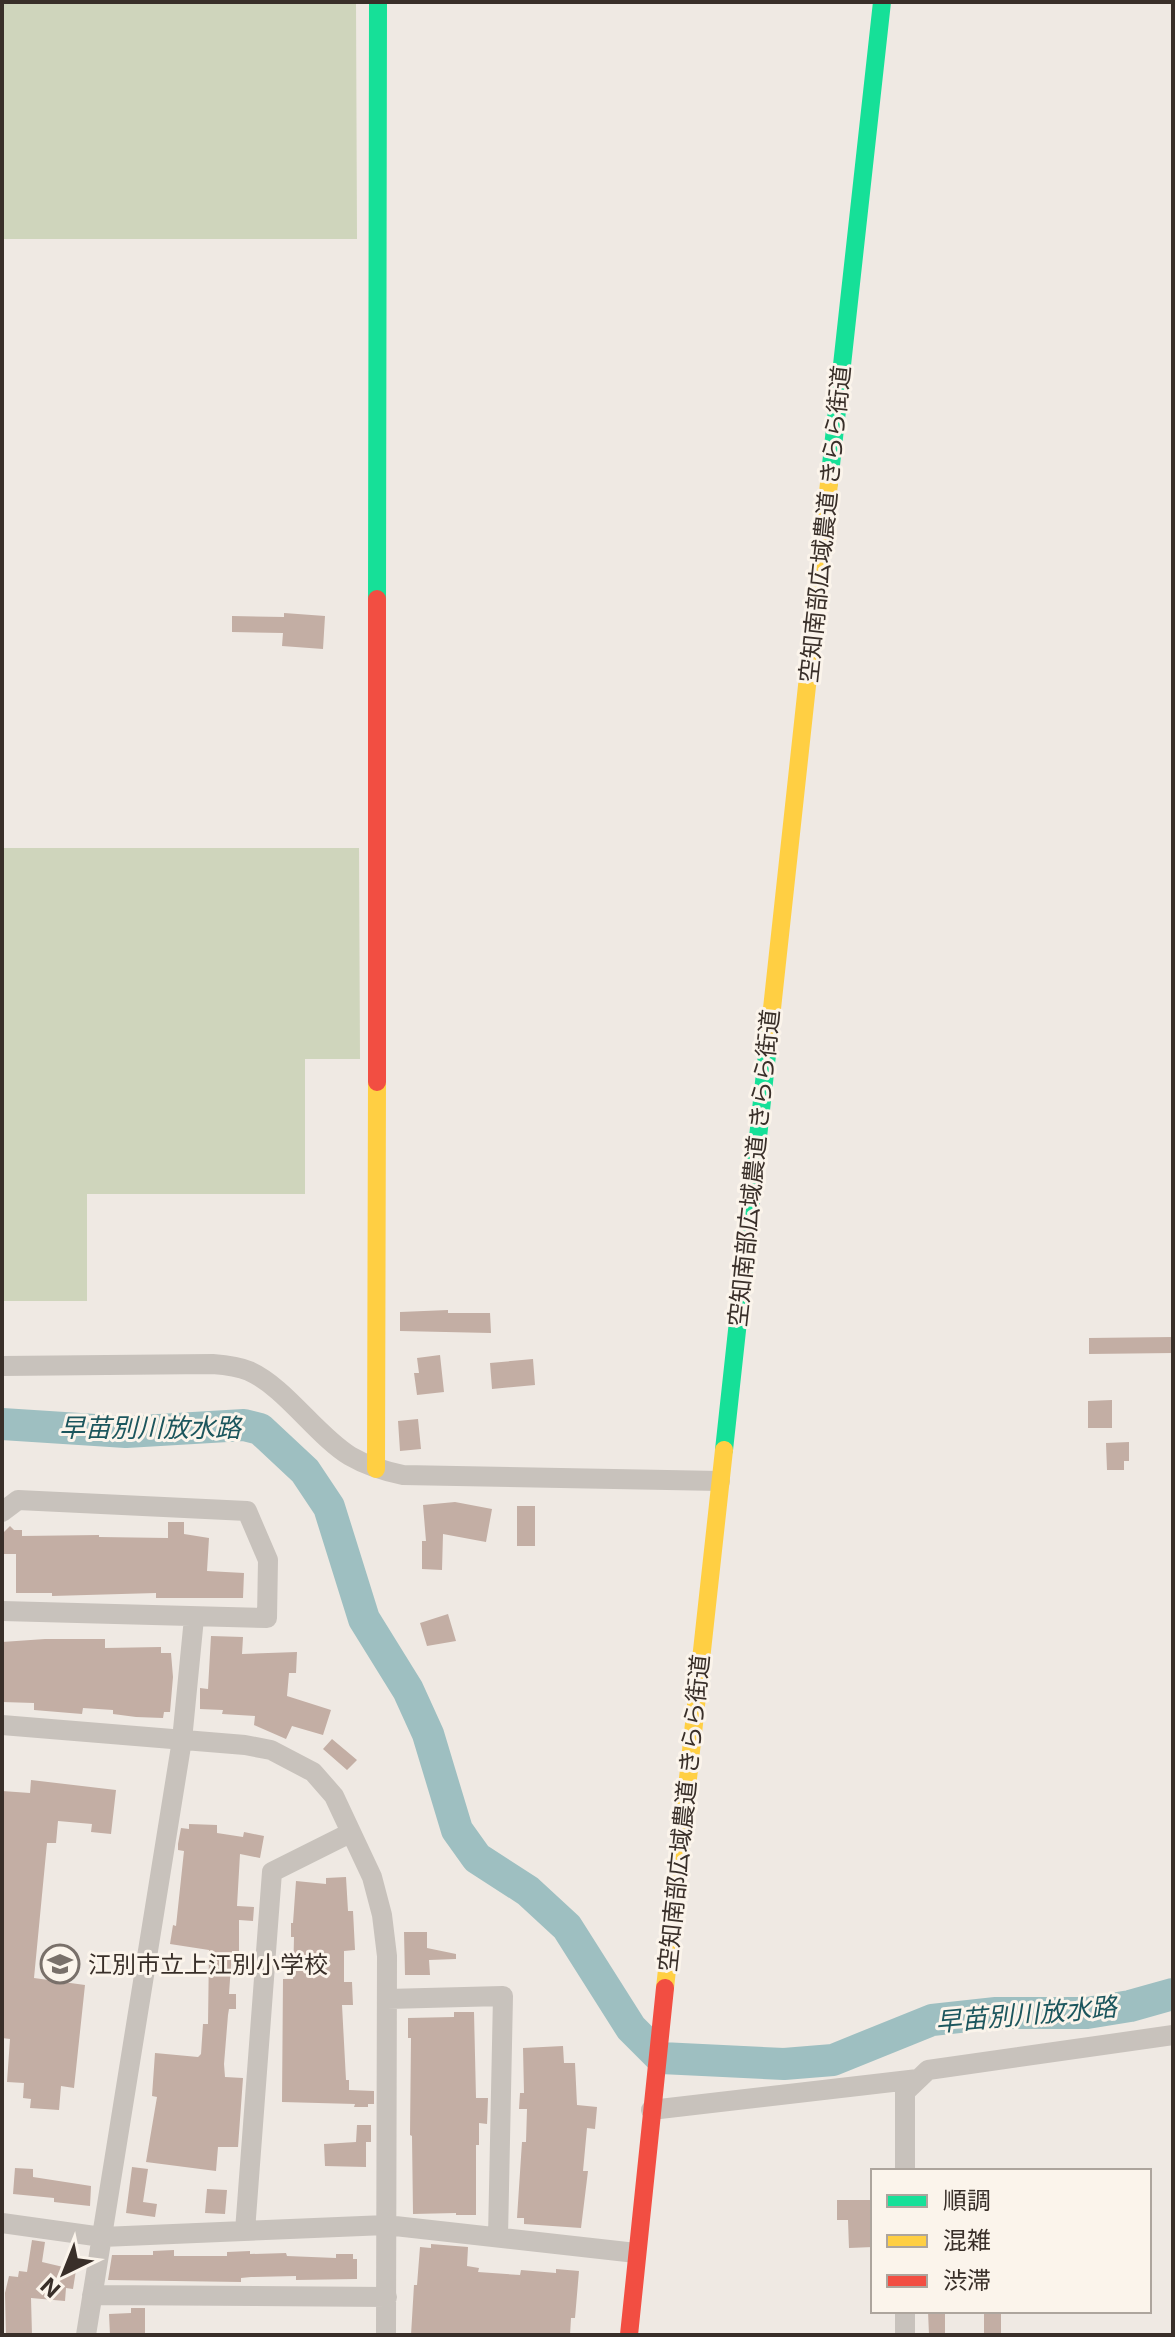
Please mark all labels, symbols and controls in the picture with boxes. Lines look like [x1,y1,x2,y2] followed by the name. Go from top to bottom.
[794,364,856,684] street label: 空知南部広域農道 きらら街道
[723,1008,785,1328] street label: 空知南部広域農道 きらら街道
[59,1412,243,1443] water label: 早苗別川放水路
[653,1653,715,1973] street label: 空知南部広域農道 きらら街道
[39,1943,81,1985] school or university icon: 江別市立上江別小学校
[88,1950,328,1979] place label: 江別市立上江別小学校
[934,1990,1120,2037] water label: 早苗別川放水路
[871,2169,1151,2313] legend
[943,2186,991,2215] text: 順調
[943,2226,991,2255] text: 混雑
[24,2233,104,2313] north arrow
[943,2266,991,2295] text: 渋滞
[35,2272,65,2303] text: N

